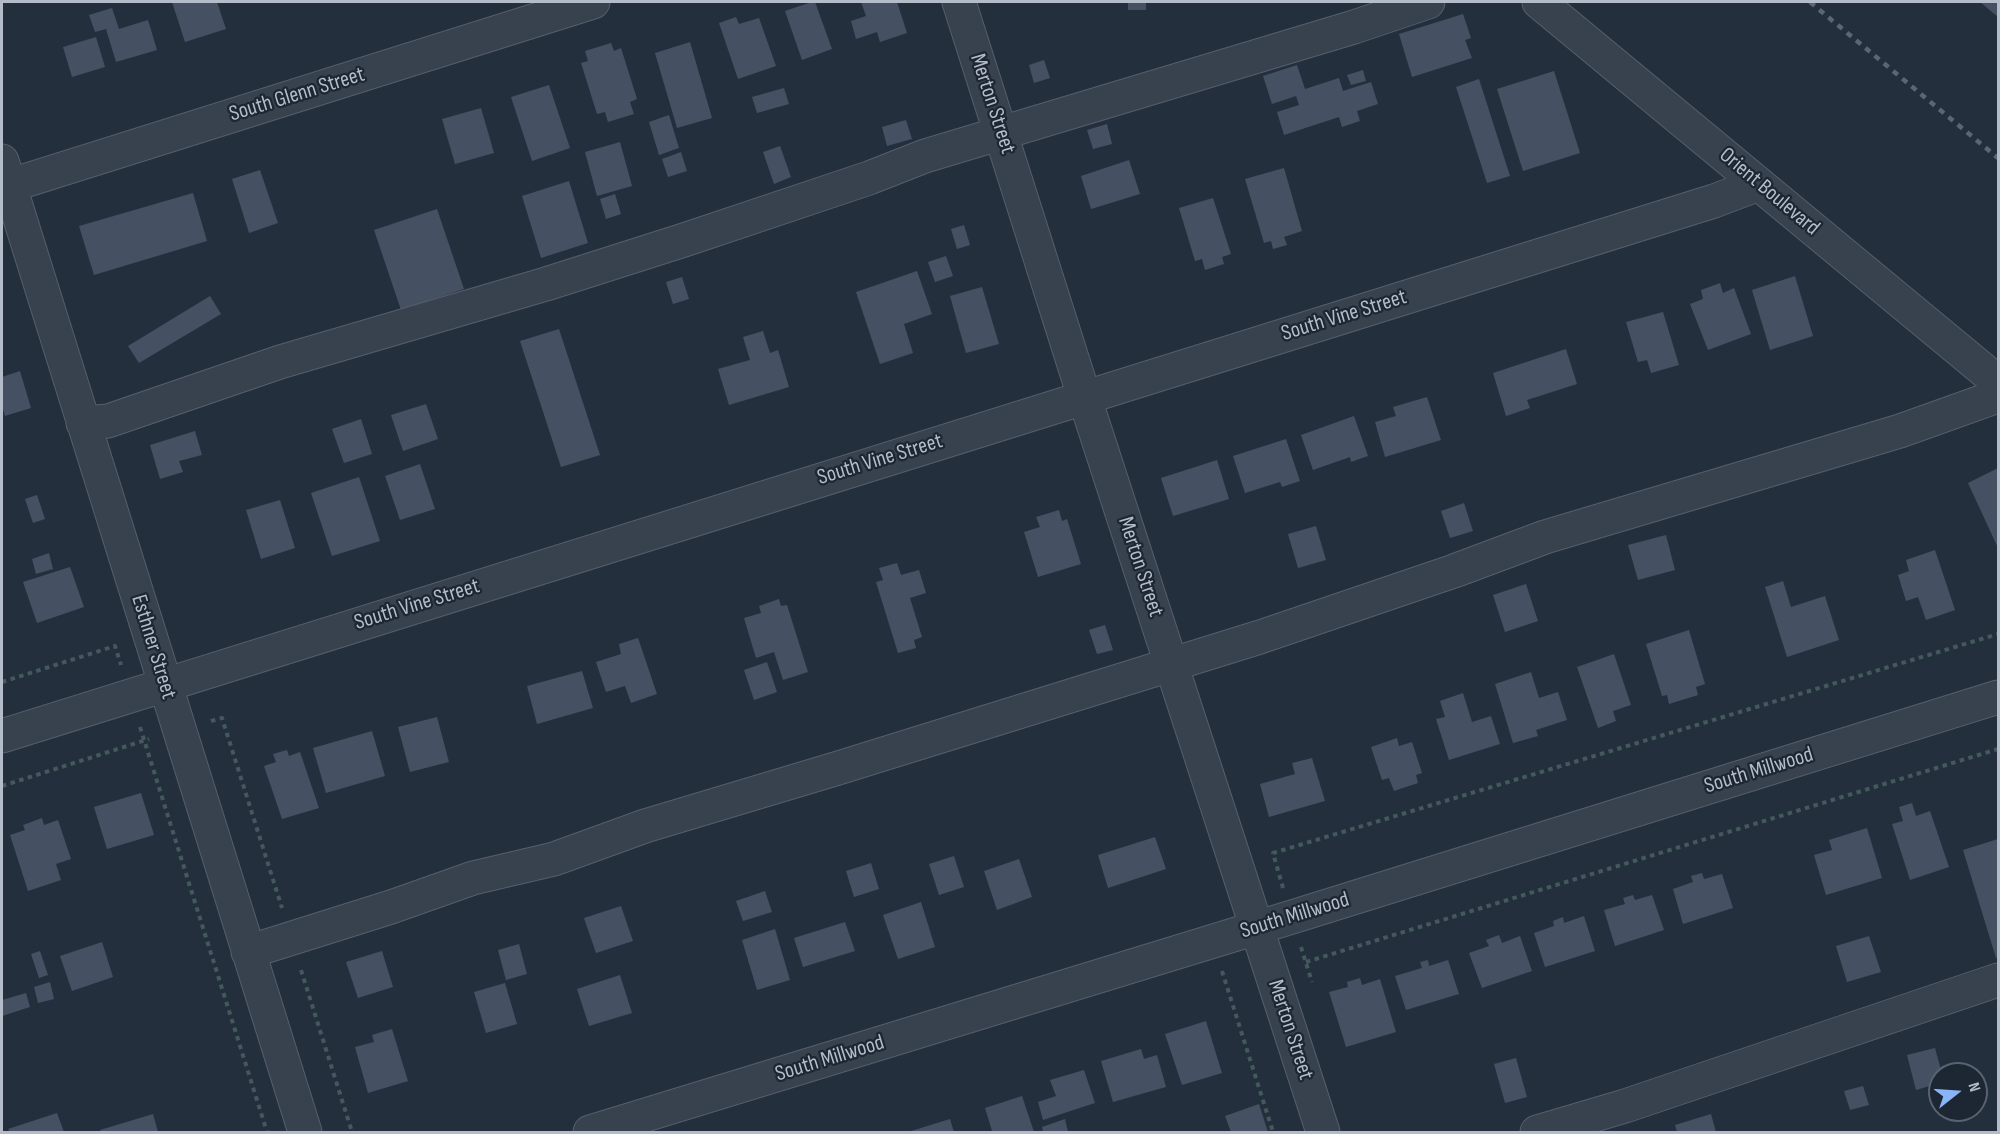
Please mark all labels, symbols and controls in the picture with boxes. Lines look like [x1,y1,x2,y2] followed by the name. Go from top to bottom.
[963,51,1021,157] street label: Merton Street
[226,62,368,128] street label: South Glenn Street
[1714,142,1824,242] street label: Orient Boulevard
[1278,284,1410,348] street label: South Vine Street
[814,428,946,492] street label: South Vine Street
[1111,514,1169,620] street label: Merton Street
[351,573,483,637] street label: South Vine Street
[125,592,181,702] street label: Esthner Street
[1701,742,1817,800] street label: South Millwood
[1237,887,1353,945] street label: South Millwood
[1261,977,1319,1083] street label: Merton Street
[772,1030,888,1088] street label: South Millwood
[1928,1062,1988,1122] north arrow
[1963,1080,1984,1094] text: N

